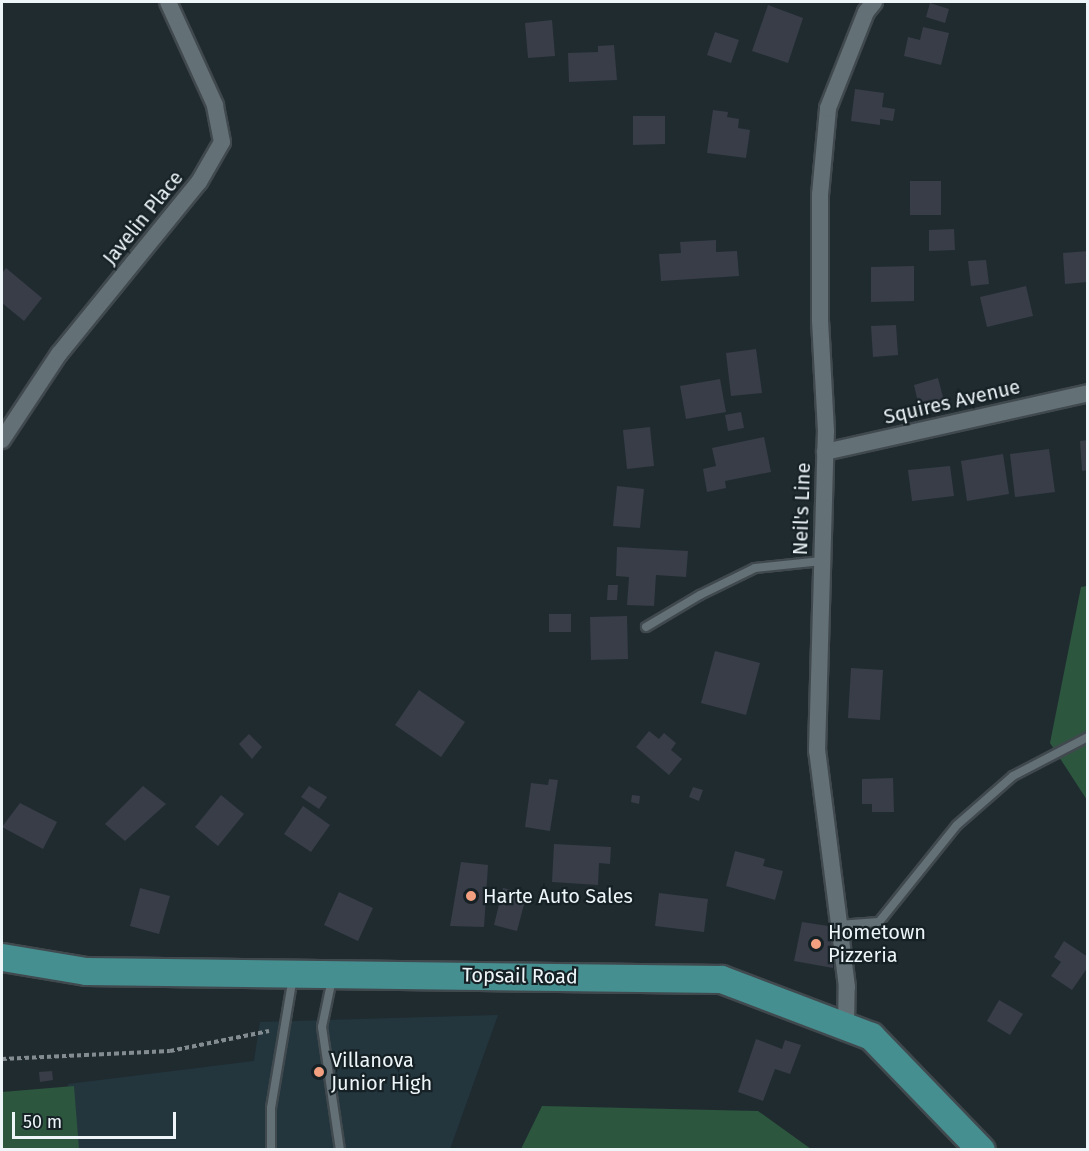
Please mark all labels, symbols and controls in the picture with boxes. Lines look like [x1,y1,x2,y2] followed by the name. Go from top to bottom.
[98,166,188,270] street label: Javelin Place
[881,375,1023,429] street label: Squires Avenue
[788,462,816,556] street label: Neil's Line
[483,884,633,908] place label: Harte Auto Sales
[464,889,478,903] marker: Harte Auto Sales
[828,921,926,968] place label: Hometown Pizzeria
[809,937,823,951] marker: Hometown Pizzeria
[462,963,578,989] street label: Topsail Road
[331,1048,432,1095] place label: Villanova Junior High
[312,1065,326,1079] marker: Villanova Junior High
[15,1100,178,1138] scale bar
[23,1111,62,1133] text: 50 m

